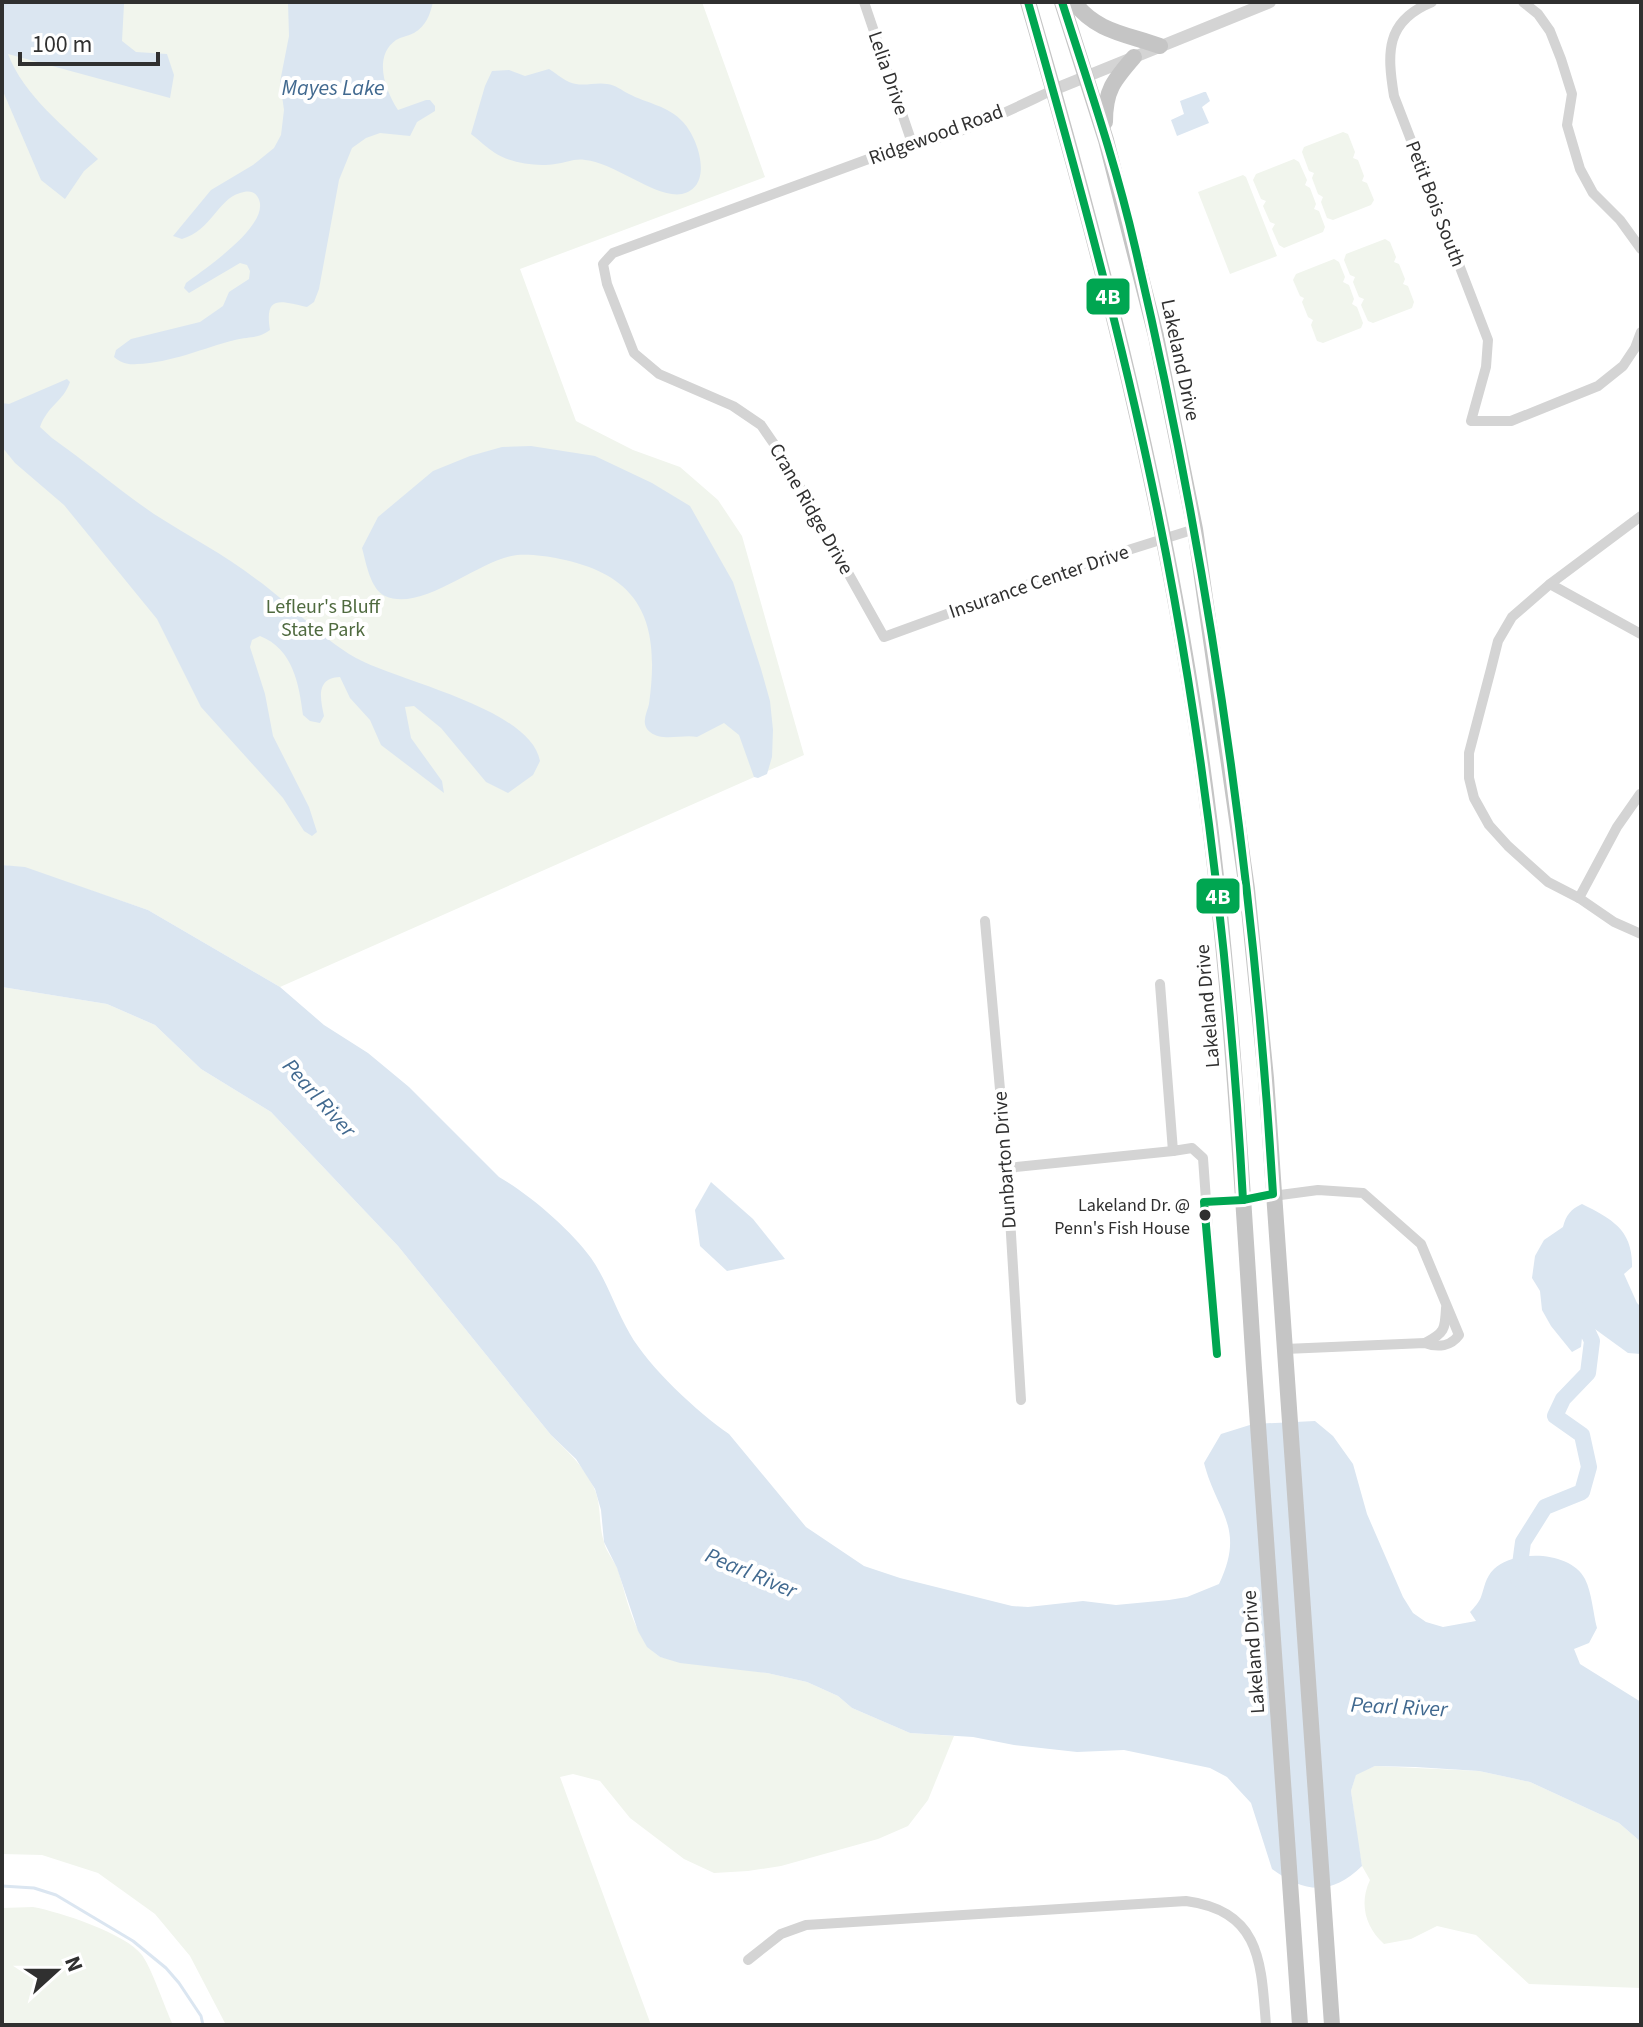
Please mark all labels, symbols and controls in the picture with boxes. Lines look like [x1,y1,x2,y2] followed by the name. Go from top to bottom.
[20,16,158,66] scale bar
[32,27,92,62] text: 100 m
[861,27,915,119] street label: Lelia Drive
[281,72,385,104] water label: Mayes Lake
[865,98,1007,172] street label: Ridgewood Road
[1398,137,1472,271] street label: Petit Bois South
[1085,277,1131,316] line badge: 4B
[1096,281,1120,313] text: 4B
[1153,297,1207,424] street label: Lakeland Drive
[762,438,860,580] street label: Crane Ridge Drive
[945,538,1133,626] street label: Insurance Center Drive
[266,593,382,644] park label: Lefleur's Bluff State Park
[1195,877,1241,915] line badge: 4B
[1206,881,1230,913] text: 4B
[1189,943,1227,1069] street label: Lakeland Drive
[275,1051,364,1146] water label: Pearl River
[986,1090,1024,1230] street label: Dunbarton Drive
[1054,1193,1190,1241] place label: Lakeland Dr. @ Penn's Fish House
[1197,1207,1213,1223] marker: Lakeland Dr. @ Penn's Fish House
[700,1539,803,1607] water label: Pearl River
[1236,1589,1272,1715] street label: Lakeland Drive
[1350,1688,1450,1726] water label: Pearl River
[16,1931,96,2011] north arrow
[56,1952,91,1977] text: N

